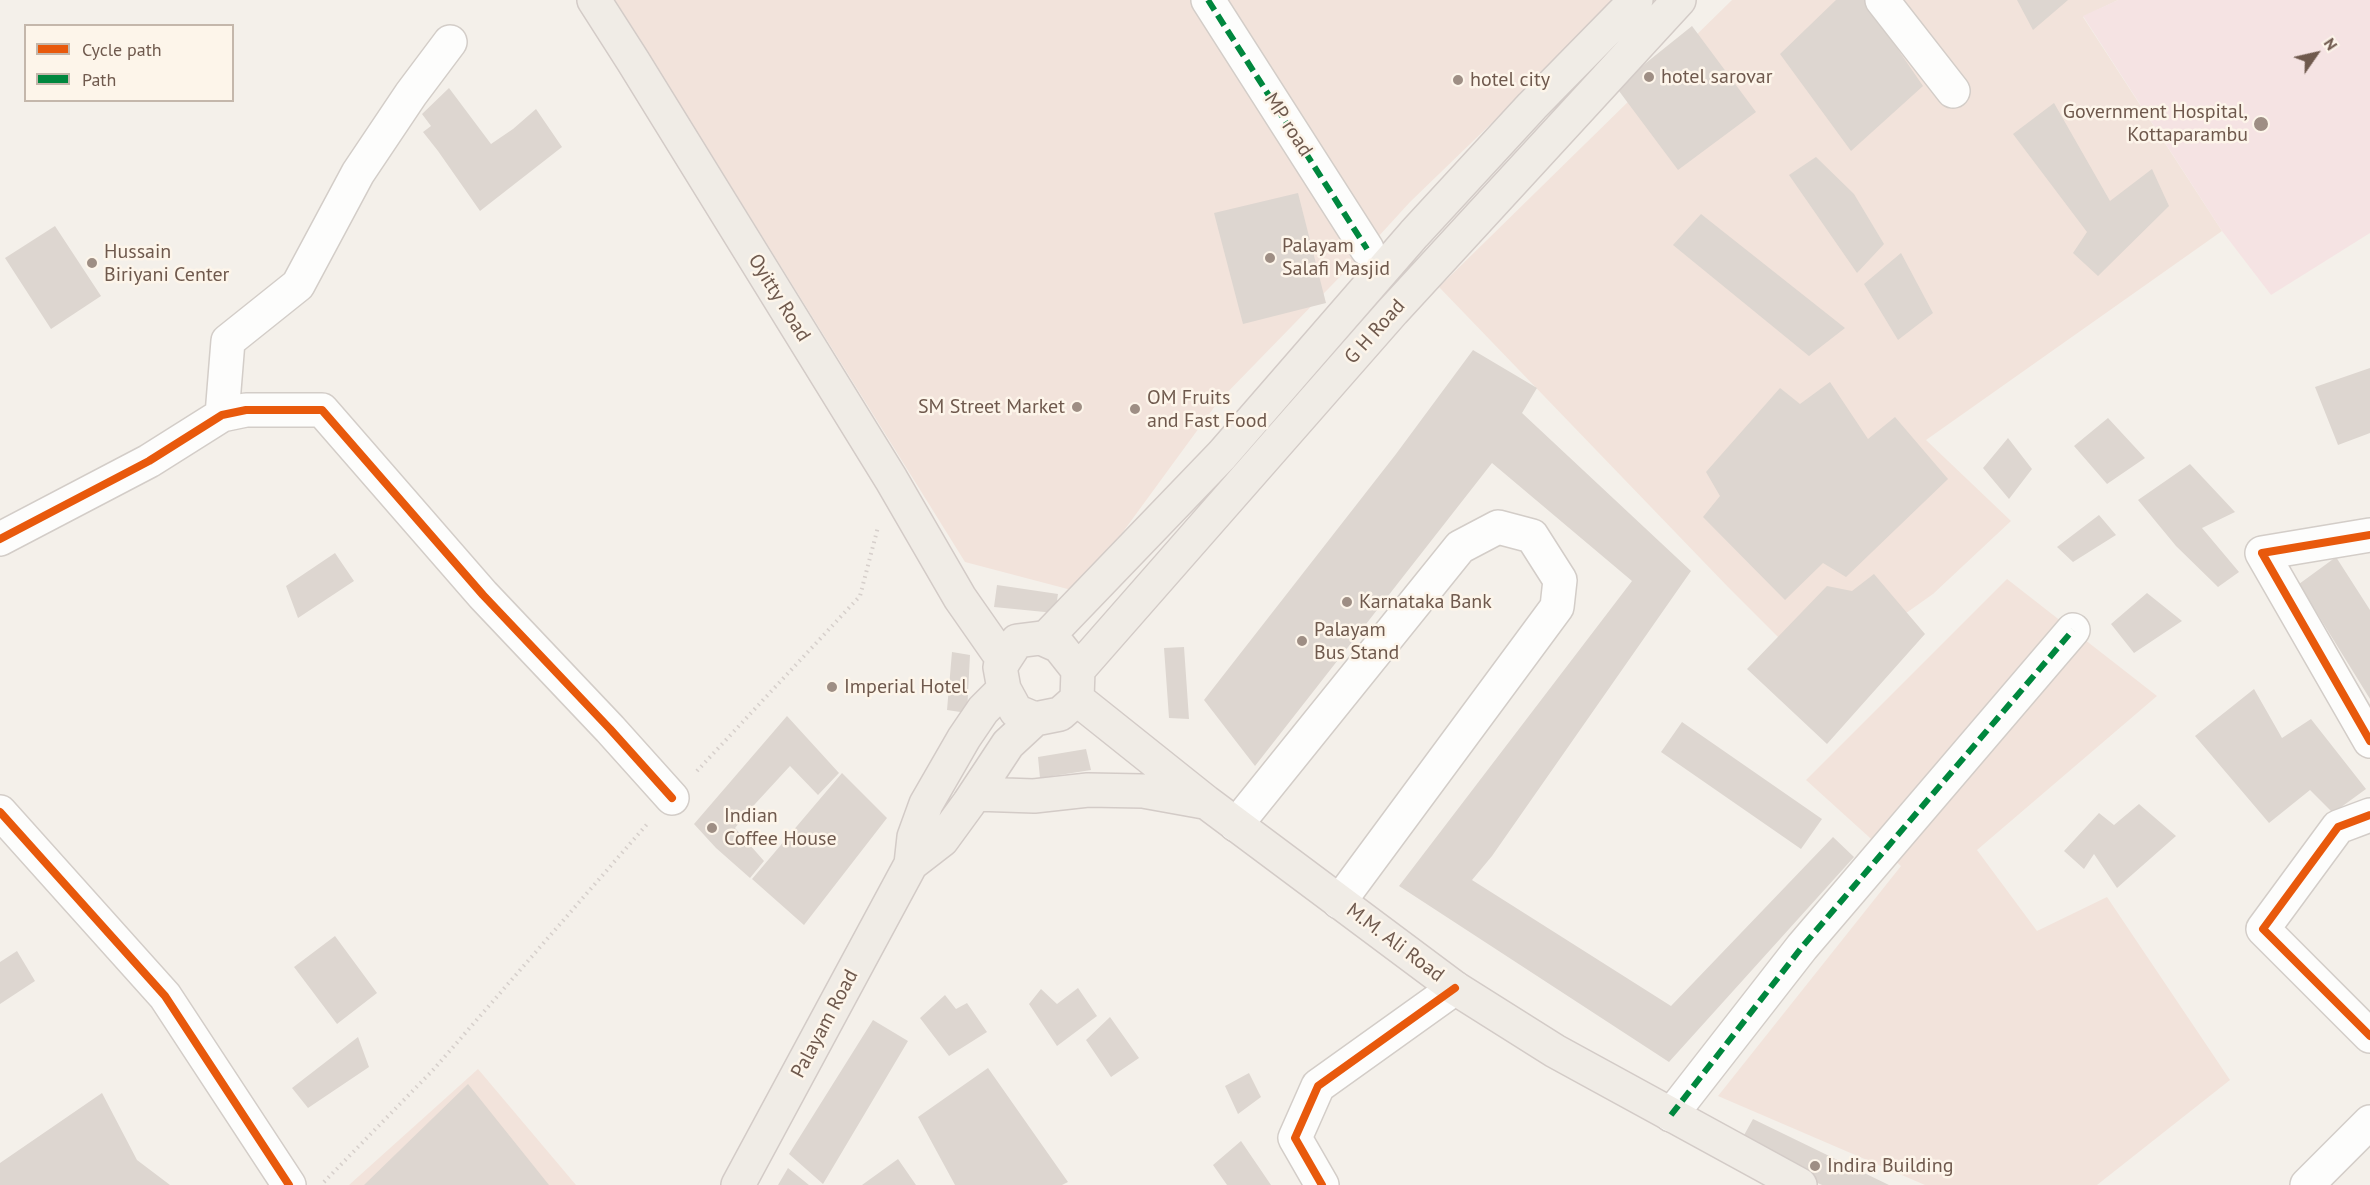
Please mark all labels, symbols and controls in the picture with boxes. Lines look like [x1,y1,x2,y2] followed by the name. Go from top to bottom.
[24,24,234,102] legend
[2286,24,2346,84] north arrow
[2320,34,2342,54] text: N
[82,38,162,61] text: Cycle path
[1661,65,1773,89] place label: hotel sarovar
[82,68,116,91] text: Path
[1470,68,1550,92] place label: hotel city
[1642,70,1656,84] marker: hotel sarovar
[1451,73,1465,87] marker: hotel city
[1259,89,1317,161] street label: MP road
[2063,100,2248,147] place label: Government Hospital, Kottaparambu
[2252,115,2270,133] marker: Government Hospital, Kottaparambu
[1282,234,1390,281] place label: Palayam Salafi Masjid
[104,240,229,287] place label: Hussain Biriyani Center
[743,250,815,346] street label: Oyitty Road
[1263,251,1277,265] marker: Palayam Salafi Masjid
[85,256,99,270] marker: Hussain Biriyani Center
[1340,295,1410,369] street label: G H Road
[1147,386,1267,433] place label: OM Fruits and Fast Food
[918,395,1065,419] place label: SM Street Market
[1070,400,1084,414] marker: SM Street Market
[1128,402,1142,416] marker: OM Fruits and Fast Food
[1359,590,1492,614] place label: Karnataka Bank
[1340,595,1354,609] marker: Karnataka Bank
[1314,618,1399,665] place label: Palayam Bus Stand
[1295,634,1309,648] marker: Palayam Bus Stand
[844,675,967,699] place label: Imperial Hotel
[825,680,839,694] marker: Imperial Hotel
[724,804,837,851] place label: Indian Coffee House
[705,821,719,835] marker: Indian Coffee House
[1341,898,1449,988] street label: M.M. Ali Road
[786,966,864,1082] street label: Palayam Road
[1827,1154,1953,1178] place label: Indira Building
[1808,1159,1822,1173] marker: Indira Building

